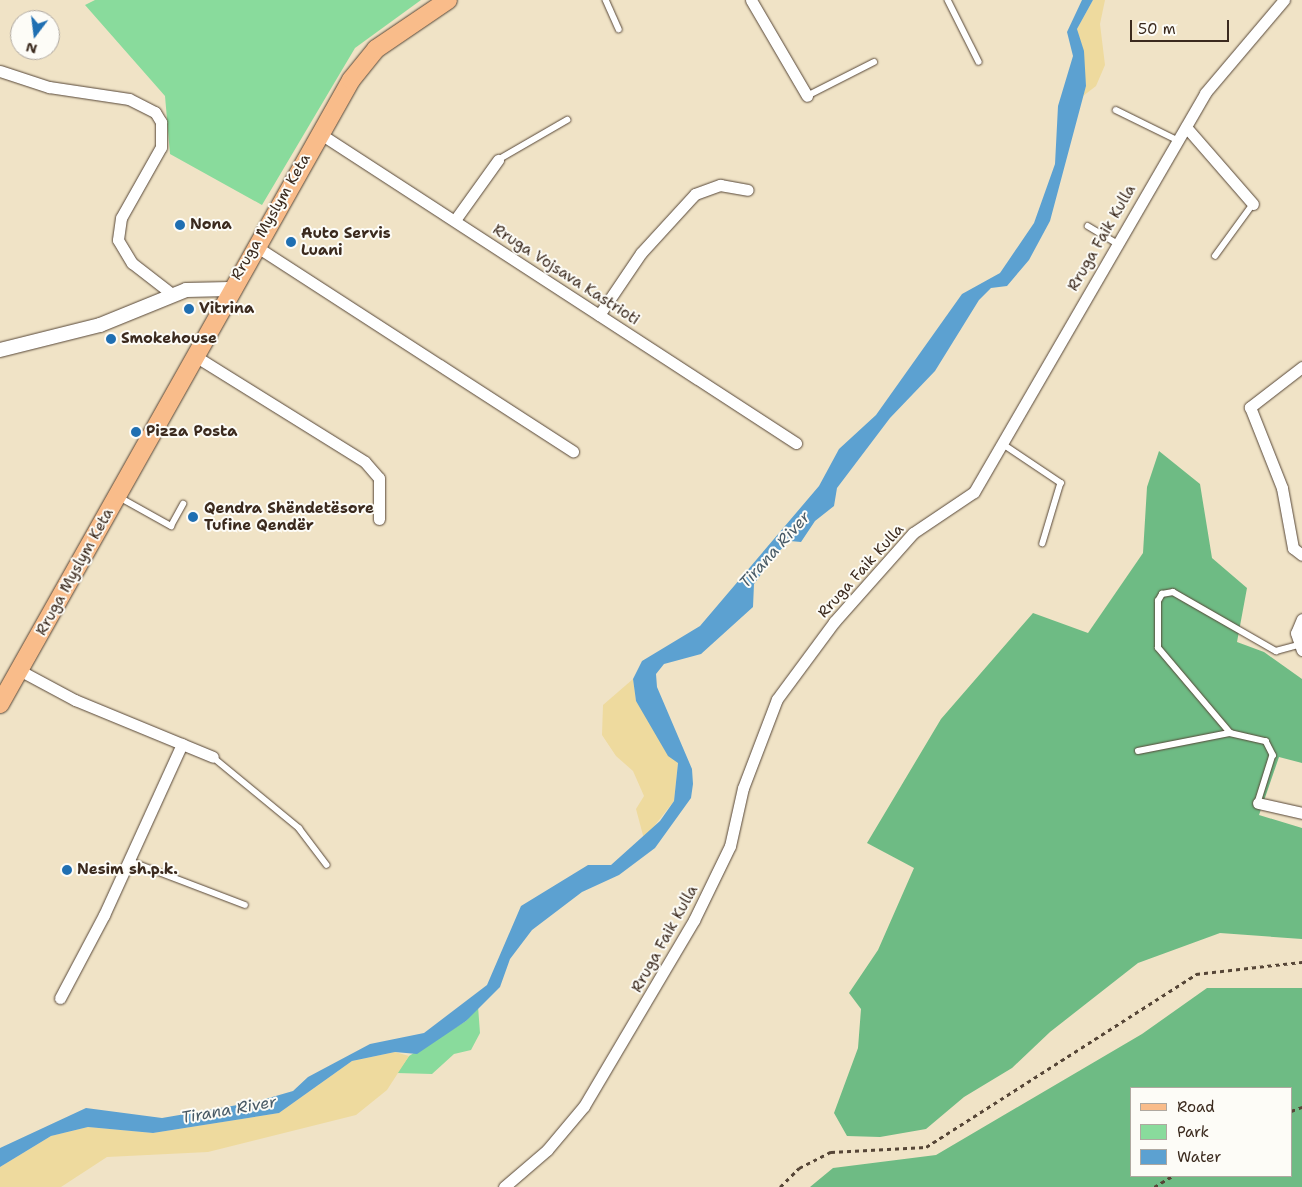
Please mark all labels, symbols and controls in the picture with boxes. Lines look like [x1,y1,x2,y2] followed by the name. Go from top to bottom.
[10,10,60,60] north arrow
[1132,10,1231,42] scale bar
[1138,19,1176,39] text: 50 m
[24,38,39,59] text: N
[228,151,314,283] street label: Rruga Myslym Keta
[1064,182,1140,294] street label: Rruga Faik Kulla
[190,216,232,234] place label: Nona
[174,219,186,231] marker: Nona
[489,221,643,329] street label: Rruga Vojsava Kastrioti
[301,224,391,259] place label: Auto Servis Luani
[285,236,297,248] marker: Auto Servis Luani
[199,300,254,318] place label: Vitrina
[183,303,195,315] marker: Vitrina
[121,330,217,348] place label: Smokehouse
[105,333,117,345] marker: Smokehouse
[146,423,238,441] place label: Pizza Posta
[130,426,142,438] marker: Pizza Posta
[204,499,374,534] place label: Qendra Shëndetësore Tufine Qendër
[33,505,117,639] street label: Rruga Myslym Keta
[736,508,814,592] water label: Tirana River
[186,510,200,524] marker: Qendra Shëndetësore Tufine Qendër
[814,521,908,621] street label: Rruga Faik Kulla
[77,861,178,879] place label: Nesim sh.p.k.
[61,864,73,876] marker: Nesim sh.p.k.
[628,882,702,996] street label: Rruga Faik Kulla
[1130,1087,1292,1177] legend
[180,1092,278,1128] water label: Tirana River
[1177,1097,1215,1117] text: Road
[1177,1122,1209,1142] text: Park
[1177,1147,1221,1167] text: Water

